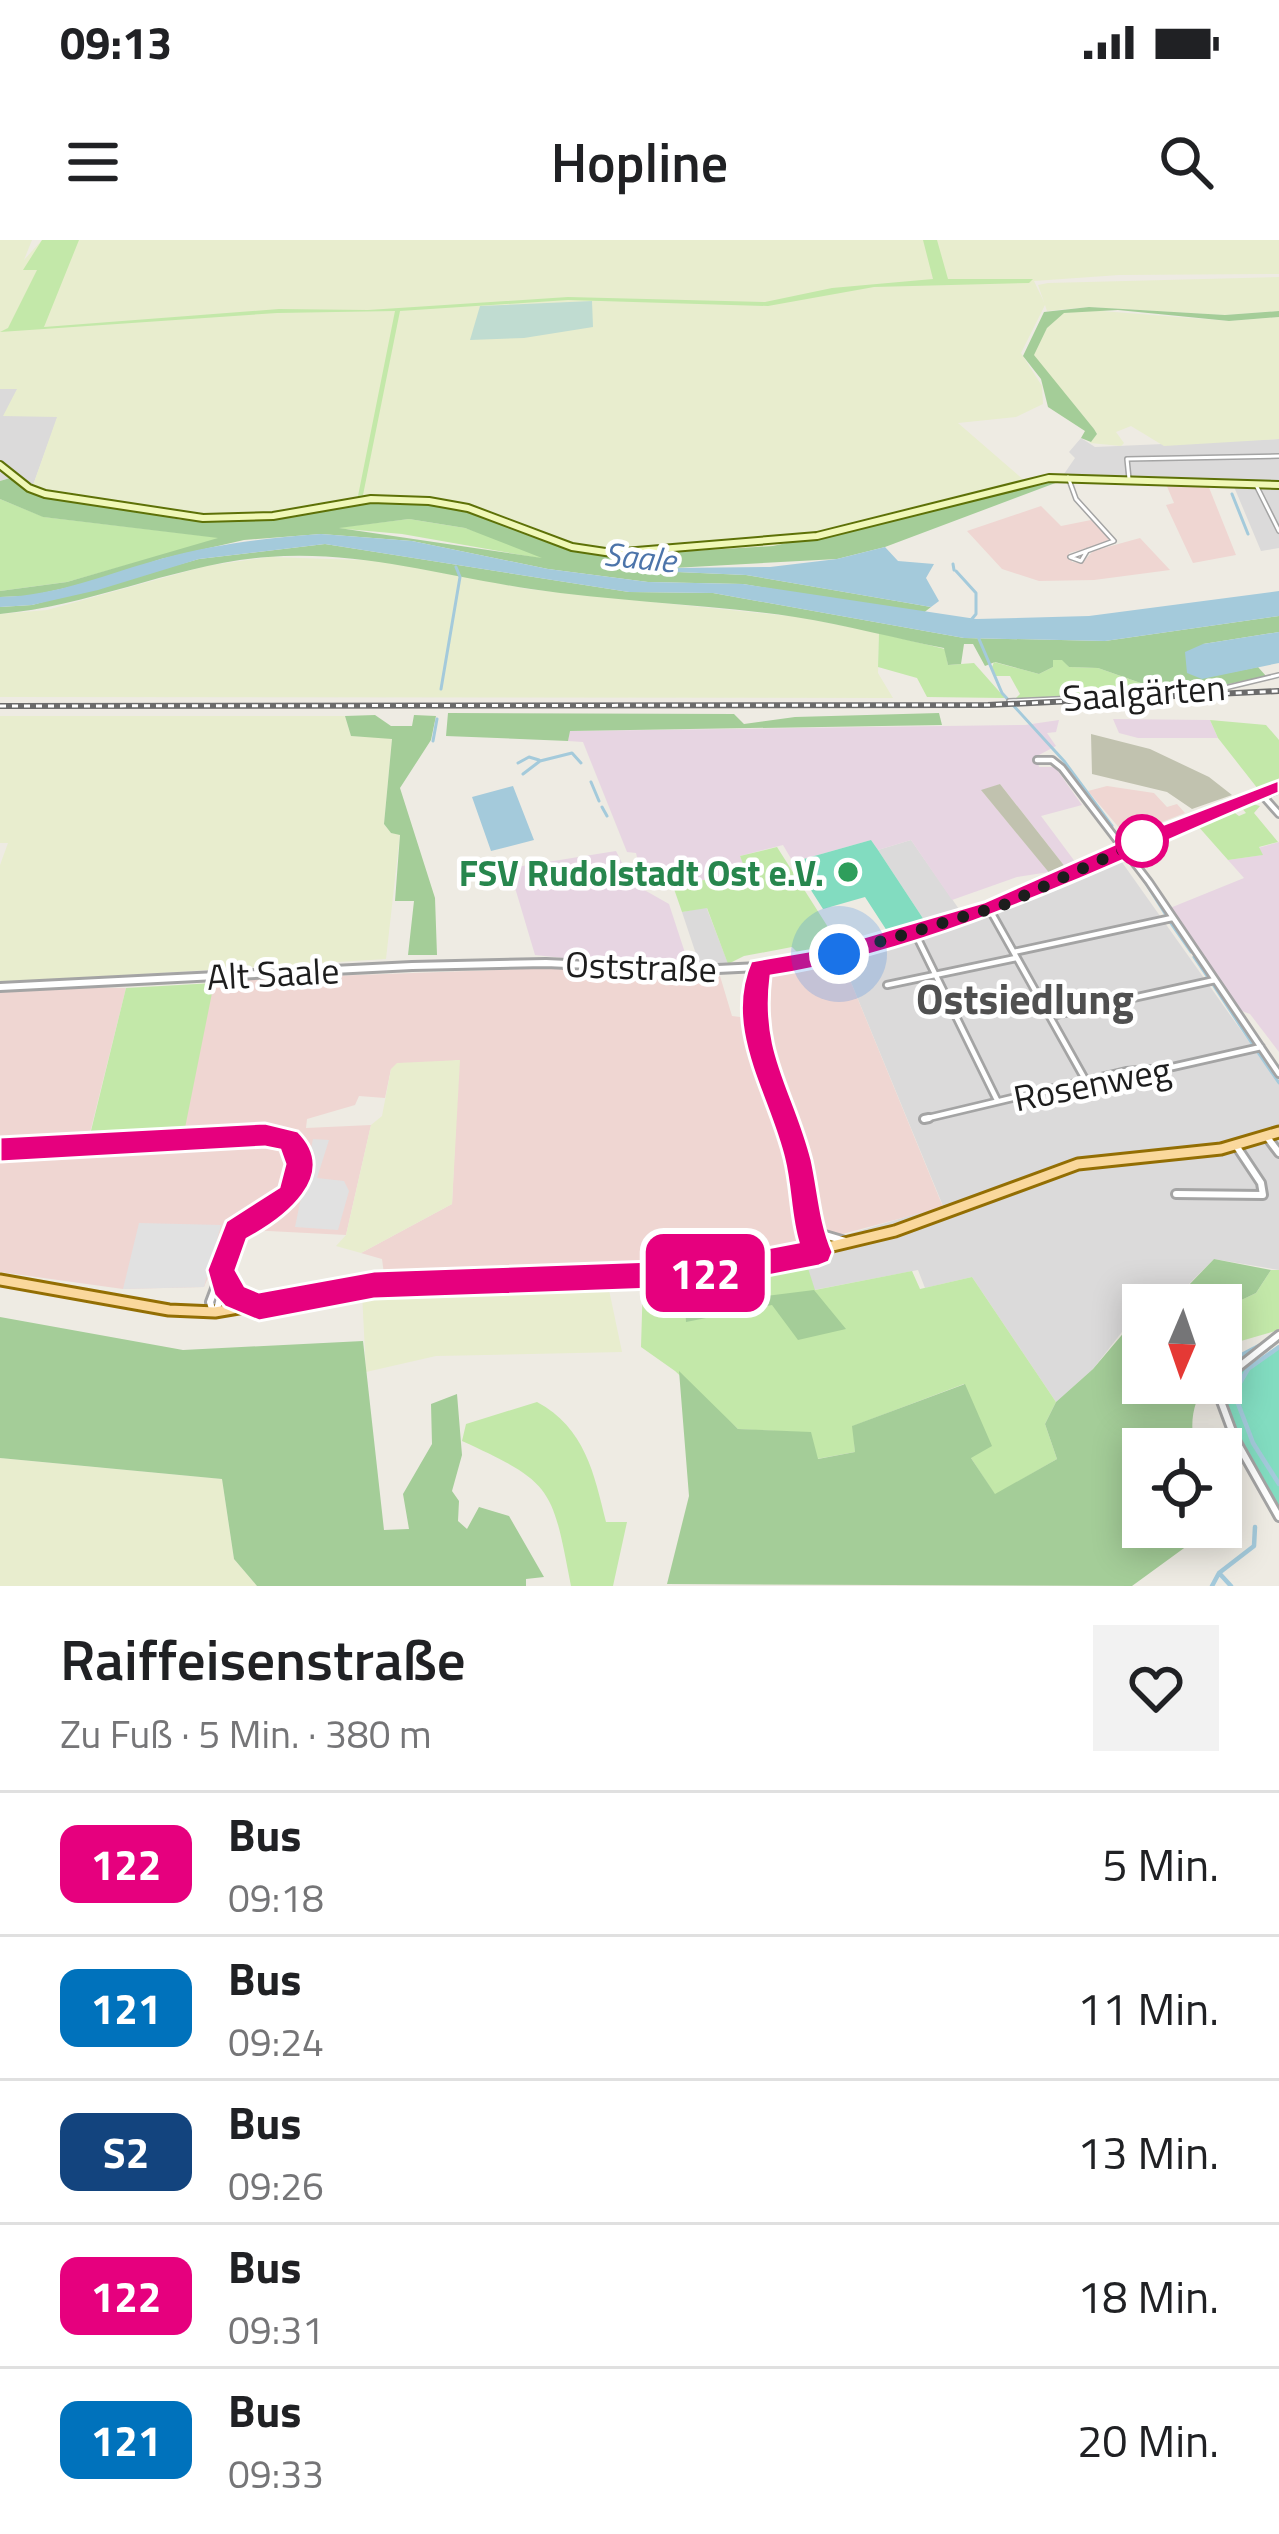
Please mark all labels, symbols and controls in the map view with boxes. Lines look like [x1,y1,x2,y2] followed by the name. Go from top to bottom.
[60,8,172,76] text: 09:13
[551,121,728,203] text: Hopline
[60,129,126,195] icon: menu
[1153,129,1219,195] icon: search
[602,528,680,586] water label: Saale
[1061,659,1227,725] street label: Saalgärten
[1117,816,1167,866] unlabelled marker
[459,845,824,900] place label: FSV Rudolstadt Ost e.V.
[835,859,861,885] marker: FSV Rudolstadt Ost e.V.
[809,924,869,984] your location
[564,936,718,996] street label: Oststraße
[205,942,341,1004] street label: Alt Saale
[916,966,1134,1030] district label: Ostsiedlung
[1009,1041,1175,1125] street label: Rosenweg
[636,1234,774,1312] line badge: 122
[670,1241,740,1305] text: 122
[1122,1284,1242,1404] north arrow
[1122,1284,1242,1548] map controls
[1122,1428,1242,1548] button: locate
[60,1615,466,1702] text: Raiffeisenstraße
[1093,1625,1219,1751] button: heart
[60,1704,432,1763] text: Zu Fuß · 5 Min. · 380 m
[228,1800,302,1868] text: Bus
[1102,1830,1219,1898] text: 5 Min.
[91,1832,161,1896] text: 122
[228,1868,324,1927] text: 09:18
[228,1944,302,2012] text: Bus
[1077,1974,1219,2042] text: 11 Min.
[91,1976,161,2040] text: 121
[228,2012,324,2071] text: 09:24
[228,2088,302,2156] text: Bus
[1077,2118,1219,2186] text: 13 Min.
[103,2120,149,2184] text: S2
[228,2156,324,2215] text: 09:26
[228,2232,302,2300] text: Bus
[1077,2262,1219,2330] text: 18 Min.
[91,2264,161,2328] text: 122
[228,2300,324,2359] text: 09:31
[228,2376,302,2444] text: Bus
[1077,2406,1219,2474] text: 20 Min.
[91,2408,161,2472] text: 121
[228,2444,324,2503] text: 09:33

